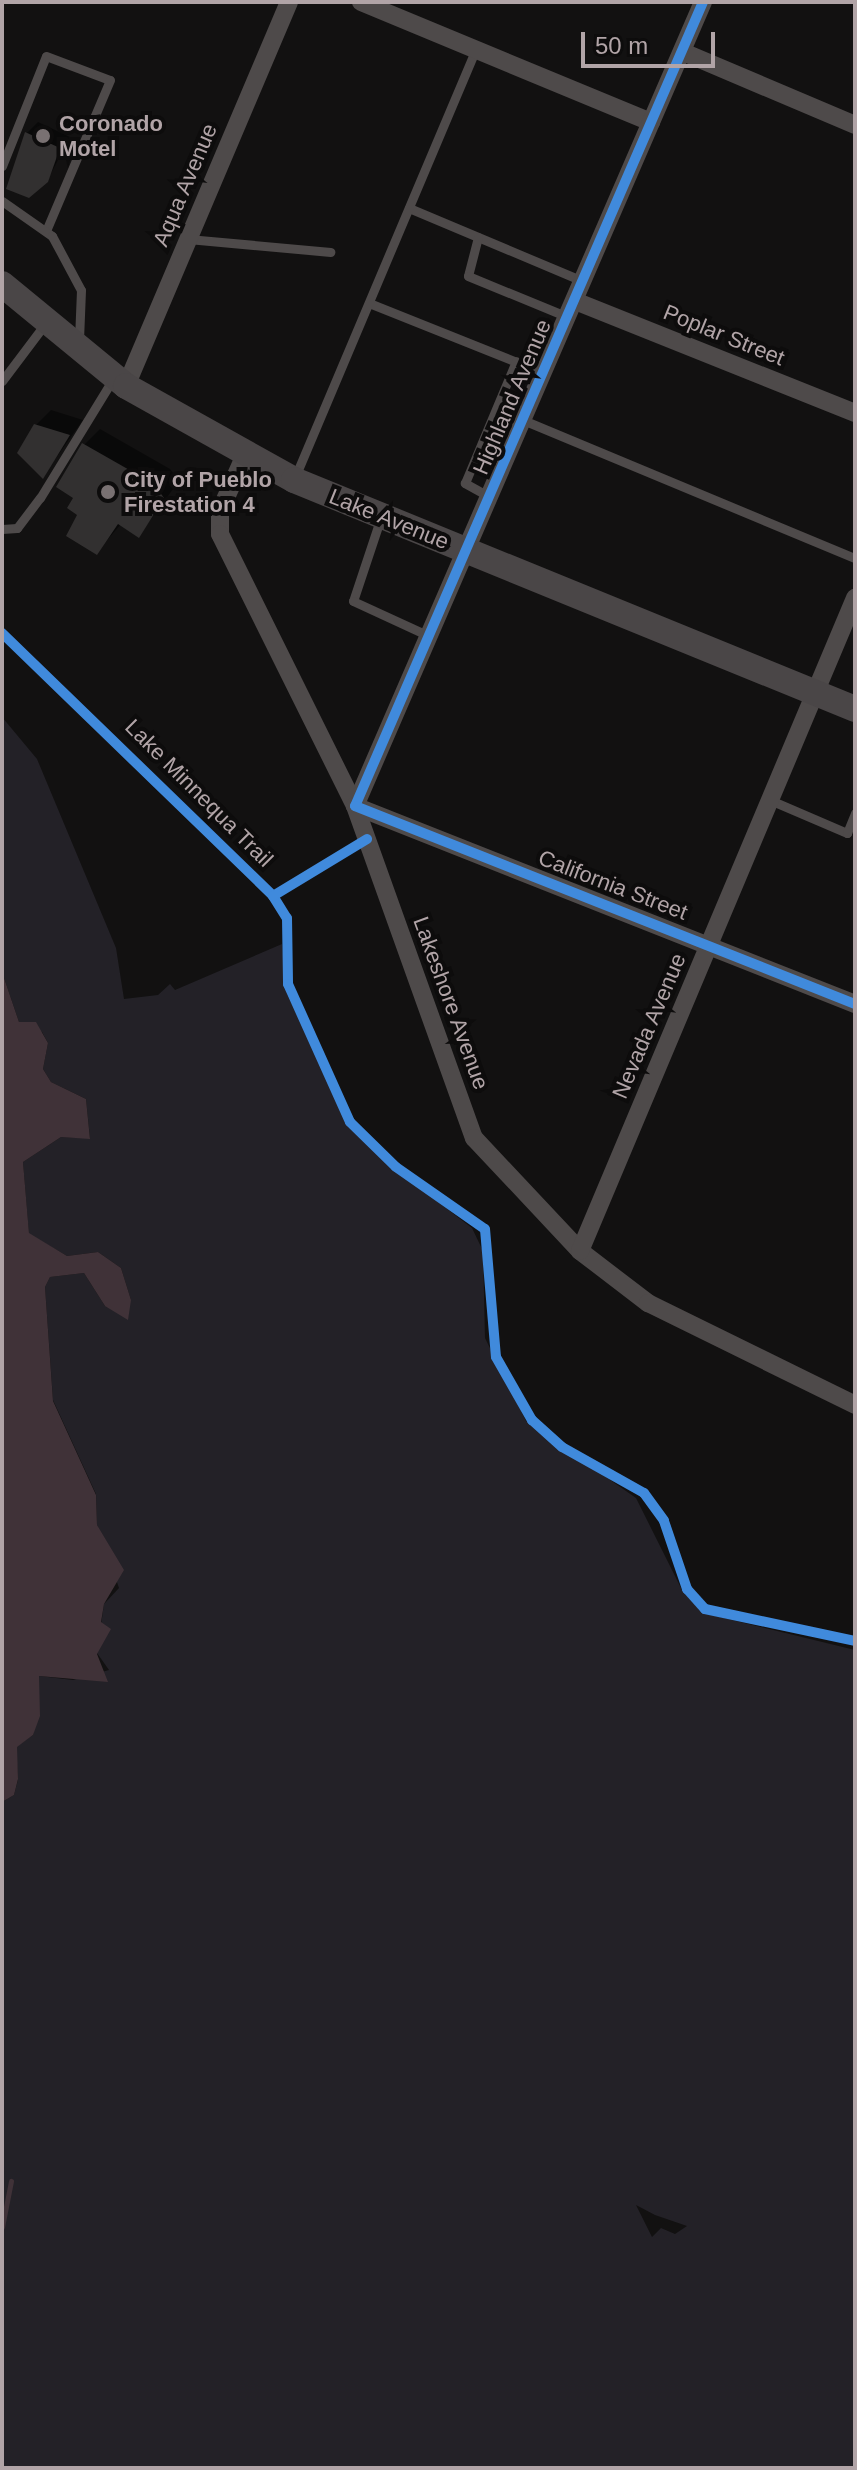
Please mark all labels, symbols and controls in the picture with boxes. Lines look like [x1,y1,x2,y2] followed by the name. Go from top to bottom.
[585,16,719,66] scale bar
[595,32,648,59] text: 50 m
[59,110,163,162] place label: Coronado Motel
[147,119,223,251] street label: Aqua Avenue
[34,127,52,145] marker: Coronado Motel
[660,299,788,371] street label: Poplar Street
[467,315,557,479] street label: Highland Avenue
[124,466,272,518] place label: City of Pueblo Firestation 4
[99,483,117,501] marker: City of Pueblo Firestation 4
[325,483,453,555] street label: Lake Avenue
[119,713,279,873] street label: Lake Minnequa Trail
[535,844,691,926] street label: California Street
[407,912,495,1094] street label: Lakeshore Avenue
[606,949,692,1103] street label: Nevada Avenue

